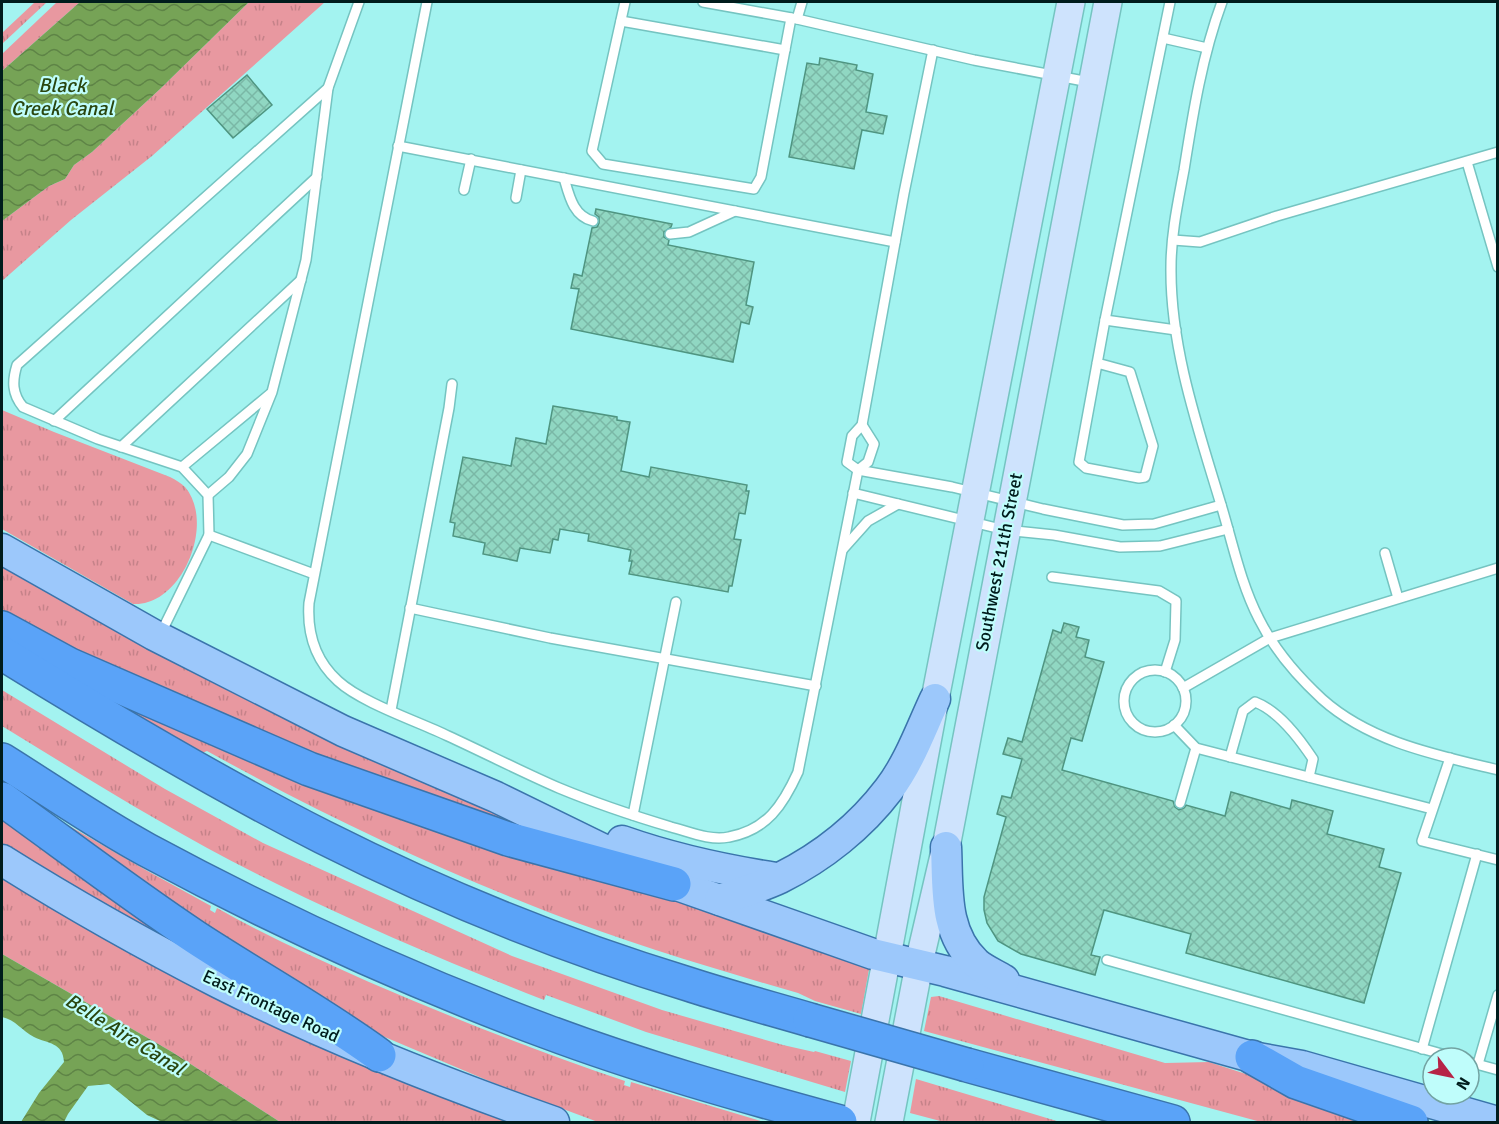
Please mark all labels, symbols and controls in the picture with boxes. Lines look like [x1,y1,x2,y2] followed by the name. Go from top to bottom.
[11,73,115,121] water label: Black Creek Canal
[971,471,1027,653] street label: Southwest 211th Street
[199,965,343,1047] street label: East Frontage Road
[60,988,191,1082] water label: Belle Aire Canal
[1421,1046,1481,1106] north arrow
[1451,1073,1474,1093] text: N

